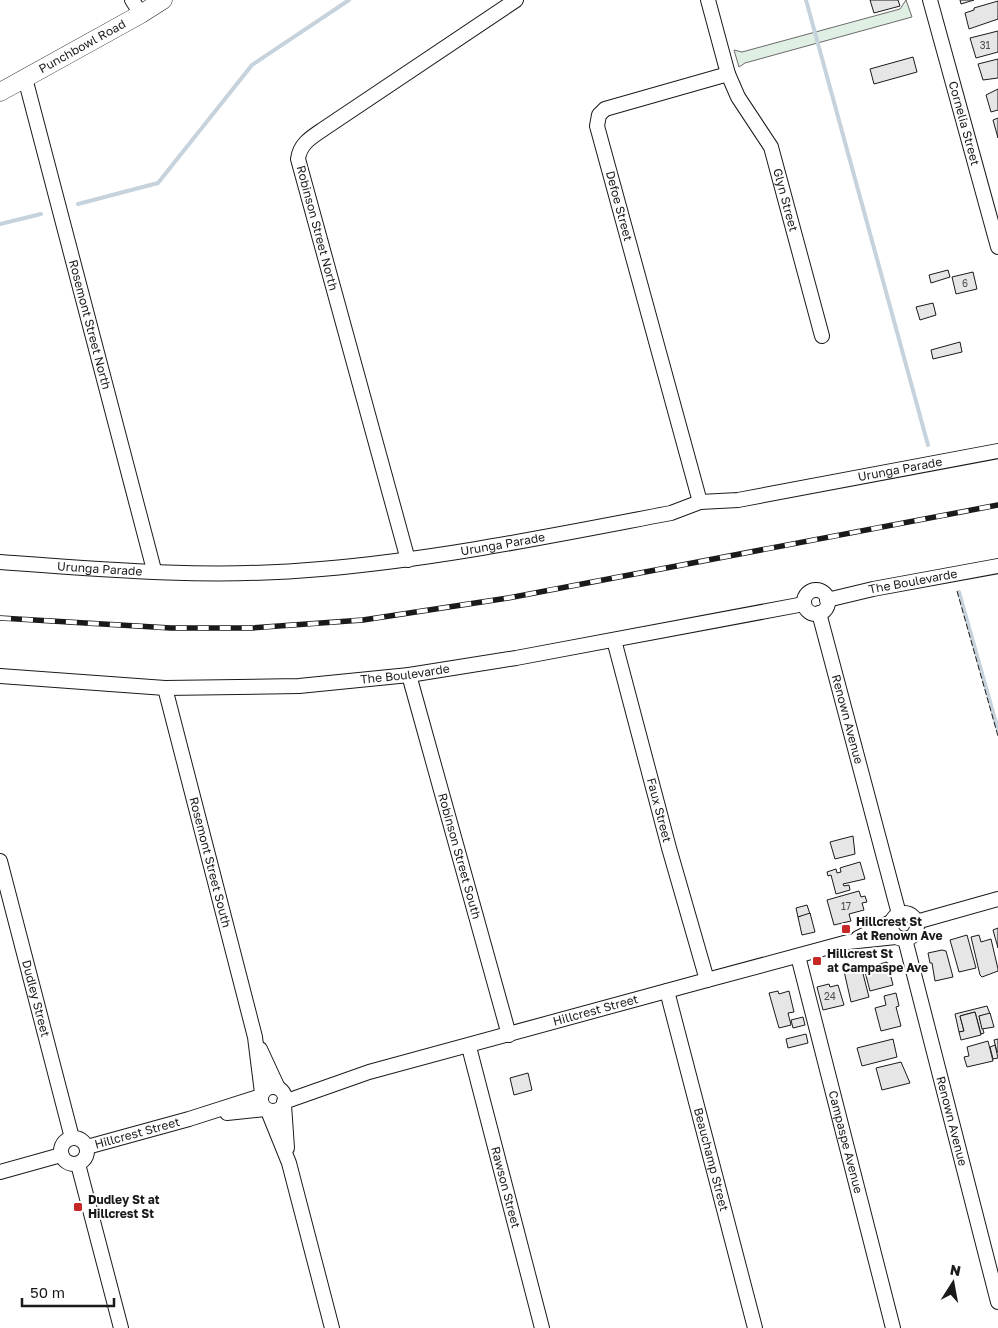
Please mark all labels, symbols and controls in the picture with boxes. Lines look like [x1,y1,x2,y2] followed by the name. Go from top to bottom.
[36,16,128,76] street label: Punchbowl Road
[980,39,990,51] house number: 31
[946,79,983,167] street label: Cornelia Street
[294,164,341,292] street label: Robinson Street North
[770,167,802,233] street label: Glyn Street
[603,169,636,243] street label: Defoe Street
[66,258,114,391] street label: Rosemont Street North
[962,277,968,289] house number: 6
[856,454,943,484] street label: Urunga Parade
[459,529,546,558] street label: Urunga Parade
[57,558,143,579] street label: Urunga Parade
[867,566,959,597] street label: The Boulevarde
[360,661,451,687] street label: The Boulevarde
[829,673,867,766] street label: Renown Avenue
[644,776,675,844] street label: Faux Street
[435,791,484,921] street label: Robinson Street South
[186,795,234,929] street label: Rosemont Street South
[841,900,851,912] house number: 17
[856,914,943,943] place label: Hillcrest St at Renown Ave
[840,923,852,935] marker: Hillcrest St at Renown Ave
[827,946,928,975] place label: Hillcrest St at Campaspe Ave
[811,955,823,967] marker: Hillcrest St at Campaspe Ave
[19,958,53,1039] street label: Dudley Street
[824,990,836,1002] house number: 24
[551,991,640,1029] street label: Hillcrest Street
[933,1075,971,1167] street label: Renown Avenue
[826,1089,866,1195] street label: Campaspe Avenue
[691,1106,732,1213] street label: Beauchamp Street
[93,1114,182,1152] street label: Hillcrest Street
[488,1145,524,1230] street label: Rawson Street
[88,1192,160,1221] place label: Dudley St at Hillcrest St
[72,1201,84,1213] marker: Dudley St at Hillcrest St
[928,1258,978,1308] north arrow
[949,1260,962,1279] text: N
[22,1276,115,1308] scale bar
[30,1283,65,1301] text: 50 m

